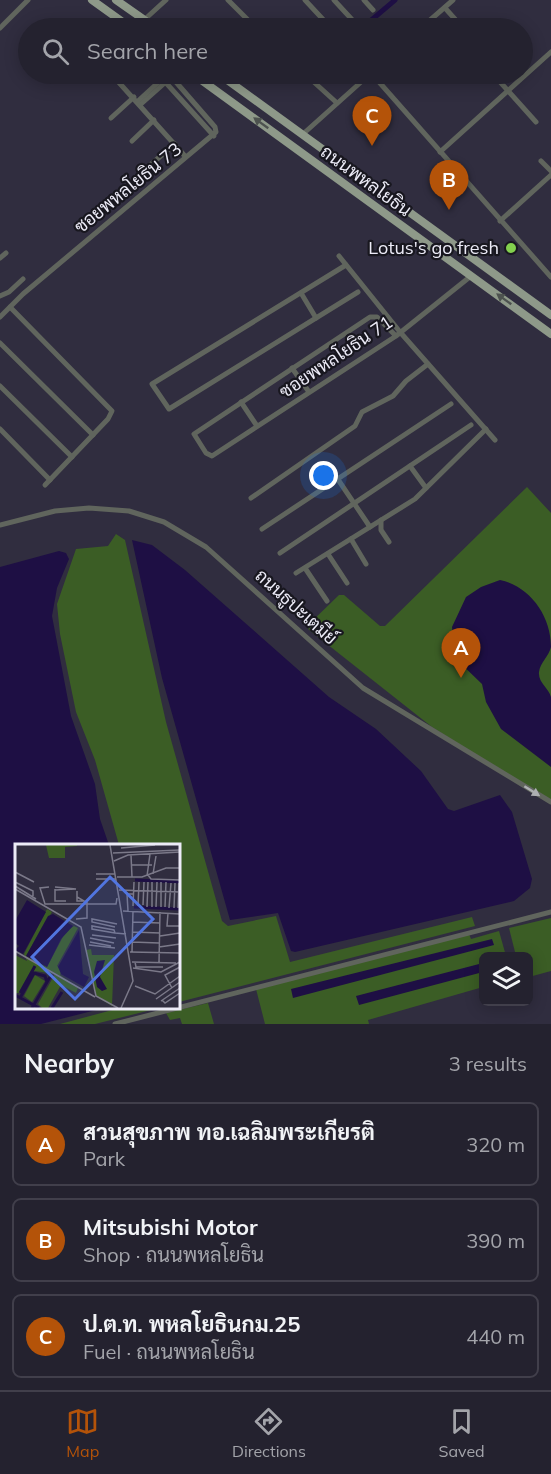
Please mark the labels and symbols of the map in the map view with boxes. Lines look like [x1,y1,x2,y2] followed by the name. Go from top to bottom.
[352,96,392,146] pin: C
[253,117,269,129] one-way arrow
[69,137,186,238] street label: ซอยพหลโยธิน 73
[316,139,417,221] street label: ถนนพหลโยธิน
[430,160,468,210] pin: B
[368,236,499,259] place label: Lotus's go fresh
[504,241,518,255] marker: Lotus's go fresh
[496,293,512,305] one-way arrow
[274,309,397,403] street label: ซอยพหลโยธิน 71
[309,461,338,490] your location
[249,563,343,651] street label: ถนนธูปะเตมีย์
[442,628,480,678] pin: A
[524,785,541,796] one-way arrow
[15,844,180,1009] inset map

